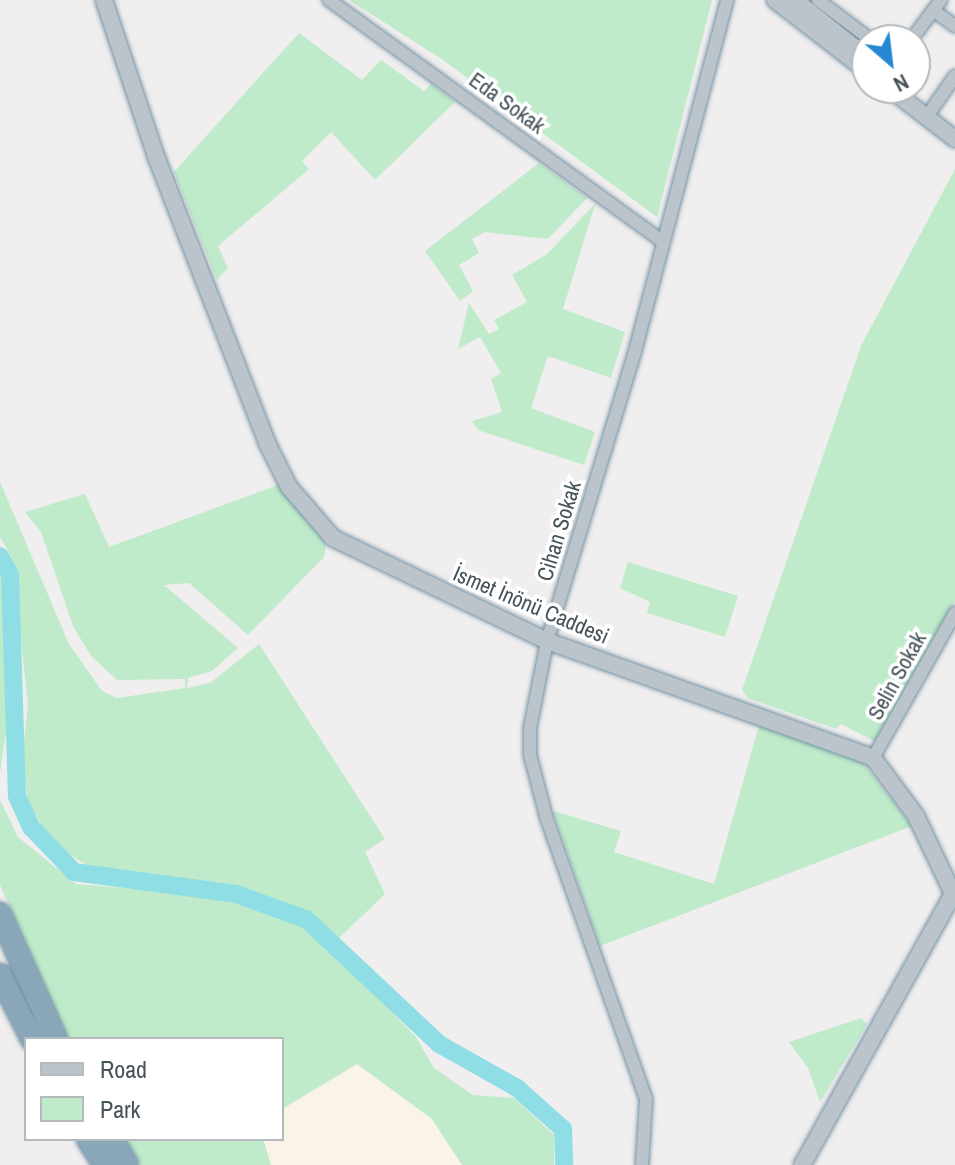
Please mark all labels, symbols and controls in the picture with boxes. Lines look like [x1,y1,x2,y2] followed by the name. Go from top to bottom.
[851,24,931,104] north arrow
[464,67,550,139] street label: Eda Sokak
[889,67,914,100] text: N
[531,478,587,584] street label: Cihan Sokak
[449,560,613,650] street label: İsmet İnönü Caddesi
[862,627,932,725] street label: Selin Sokak
[24,1037,284,1141] legend
[100,1053,147,1085] text: Road
[100,1093,140,1125] text: Park

